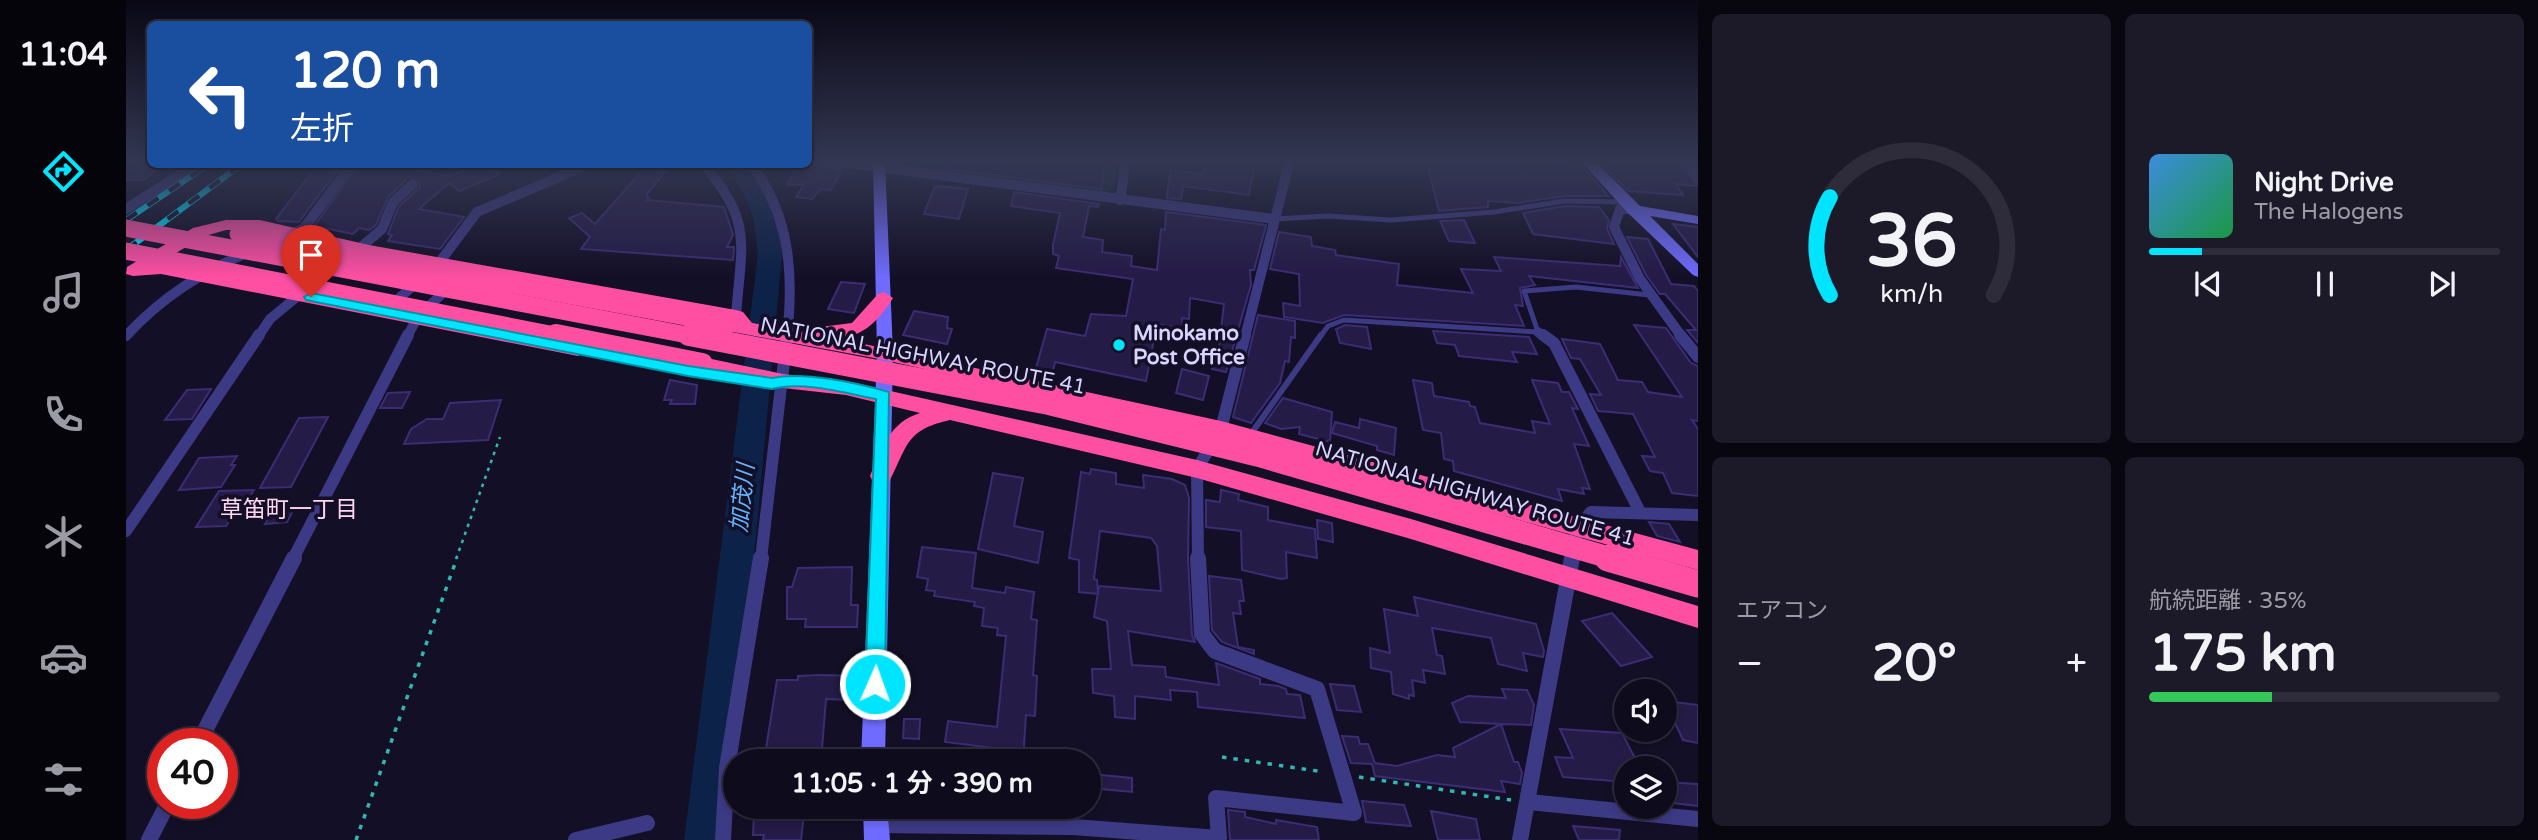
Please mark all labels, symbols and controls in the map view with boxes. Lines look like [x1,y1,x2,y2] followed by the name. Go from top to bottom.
[19,36,107,74] text: 11:04
[290,42,440,101] text: 120 m
[175,49,266,140] icon: left
[290,110,354,148] text: 左折
[39,147,88,196] icon: directions
[2254,167,2394,198] text: Night Drive
[1866,198,1957,286] text: 36
[2254,198,2403,226] text: The Halogens
[281,225,341,297] pin
[292,236,330,274] icon: arrive
[2189,265,2227,303] icon: previous
[2306,265,2344,303] icon: pause
[2423,265,2461,303] icon: next
[39,268,88,317] icon: music
[1880,279,1943,309] text: km/h
[758,312,1088,400] street label: NATIONAL HIGHWAY ROUTE 41
[1133,321,1245,370] place label: Minokamo Post Office
[1111,337,1127,353] marker: Minokamo Post Office
[39,390,88,439] icon: phone
[1312,436,1638,552] street label: NATIONAL HIGHWAY ROUTE 41
[725,459,761,534] water label: 加茂川
[220,496,358,524] district label: 草笛町一丁目
[39,512,88,561] icon: climate
[2149,587,2307,615] text: 航続距離 · 35%
[1736,597,1828,625] text: エアコン
[2149,622,2337,685] text: 175 km
[1872,632,1957,695] text: 20°
[39,633,88,682] icon: car
[1736,641,1763,687] text: −
[2066,641,2087,687] text: +
[838,647,912,721] position arrow
[1614,679,1677,819] map controls
[1614,679,1677,742] button: sound
[147,728,238,819] speed limit sign: 40
[39,755,88,804] icon: filters
[1614,756,1677,819] button: layers
[791,768,1033,799] text: 11:05 · 1 分 · 390 m

